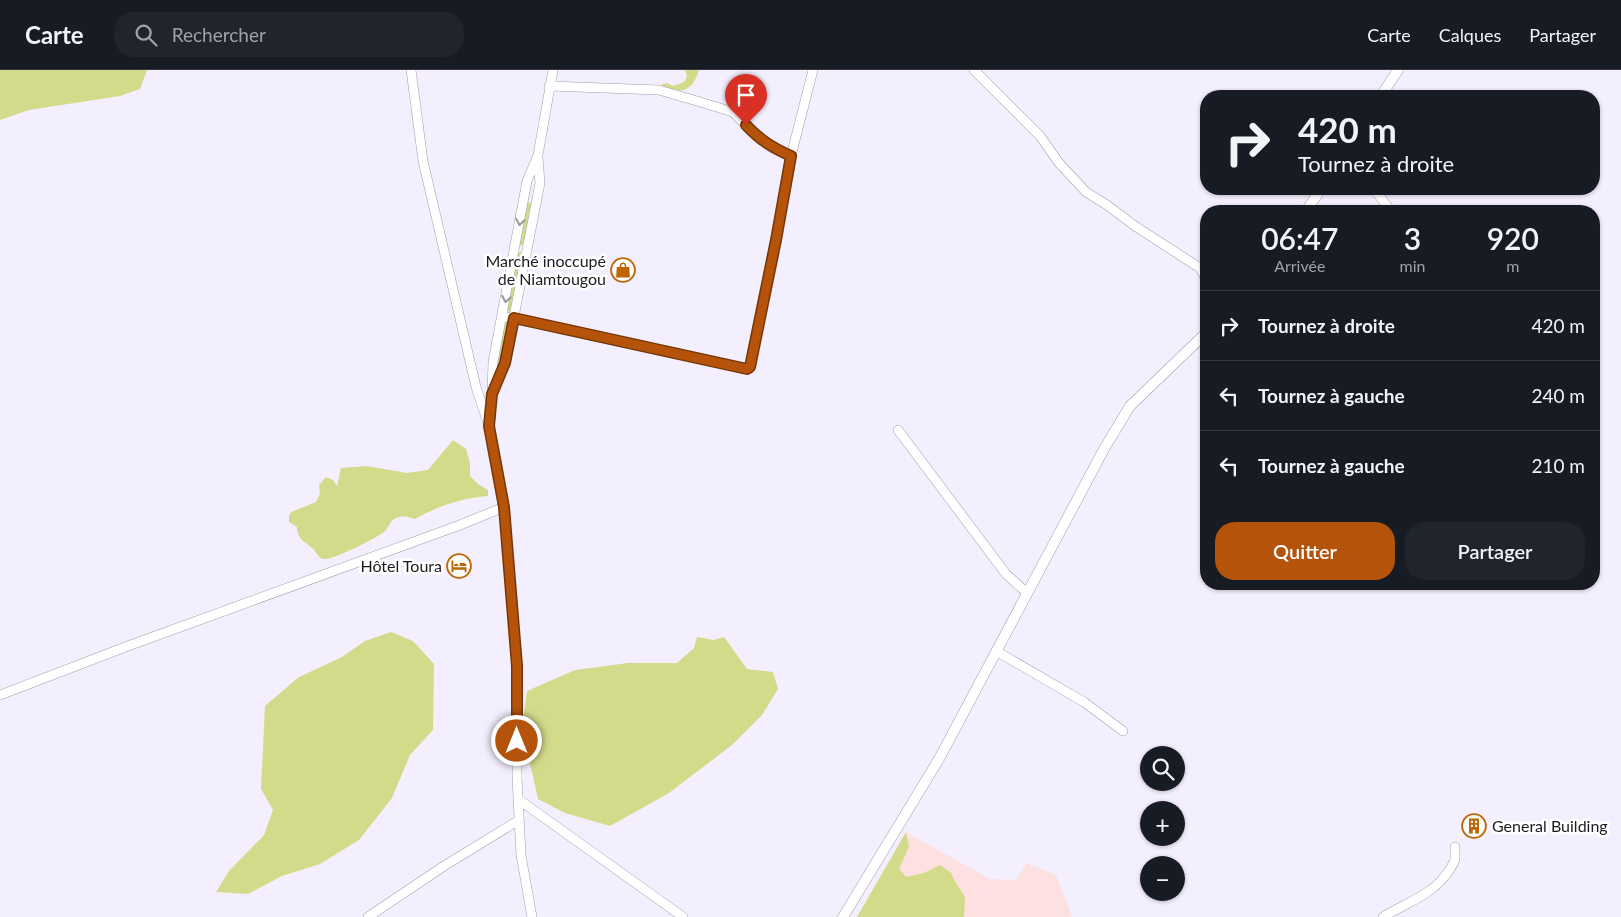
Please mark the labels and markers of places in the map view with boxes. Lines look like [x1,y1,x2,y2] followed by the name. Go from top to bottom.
[725,74,767,125] pin
[486,251,606,288] place label: Marché inoccupé de Niamtougou
[610,257,636,283] shop icon: Marché inoccupé de Niamtougou
[446,553,472,579] hotel icon: Hôtel Toura
[360,556,442,575] place label: Hôtel Toura
[1461,813,1487,839] building icon: General Building
[1492,816,1608,835] place label: General Building

